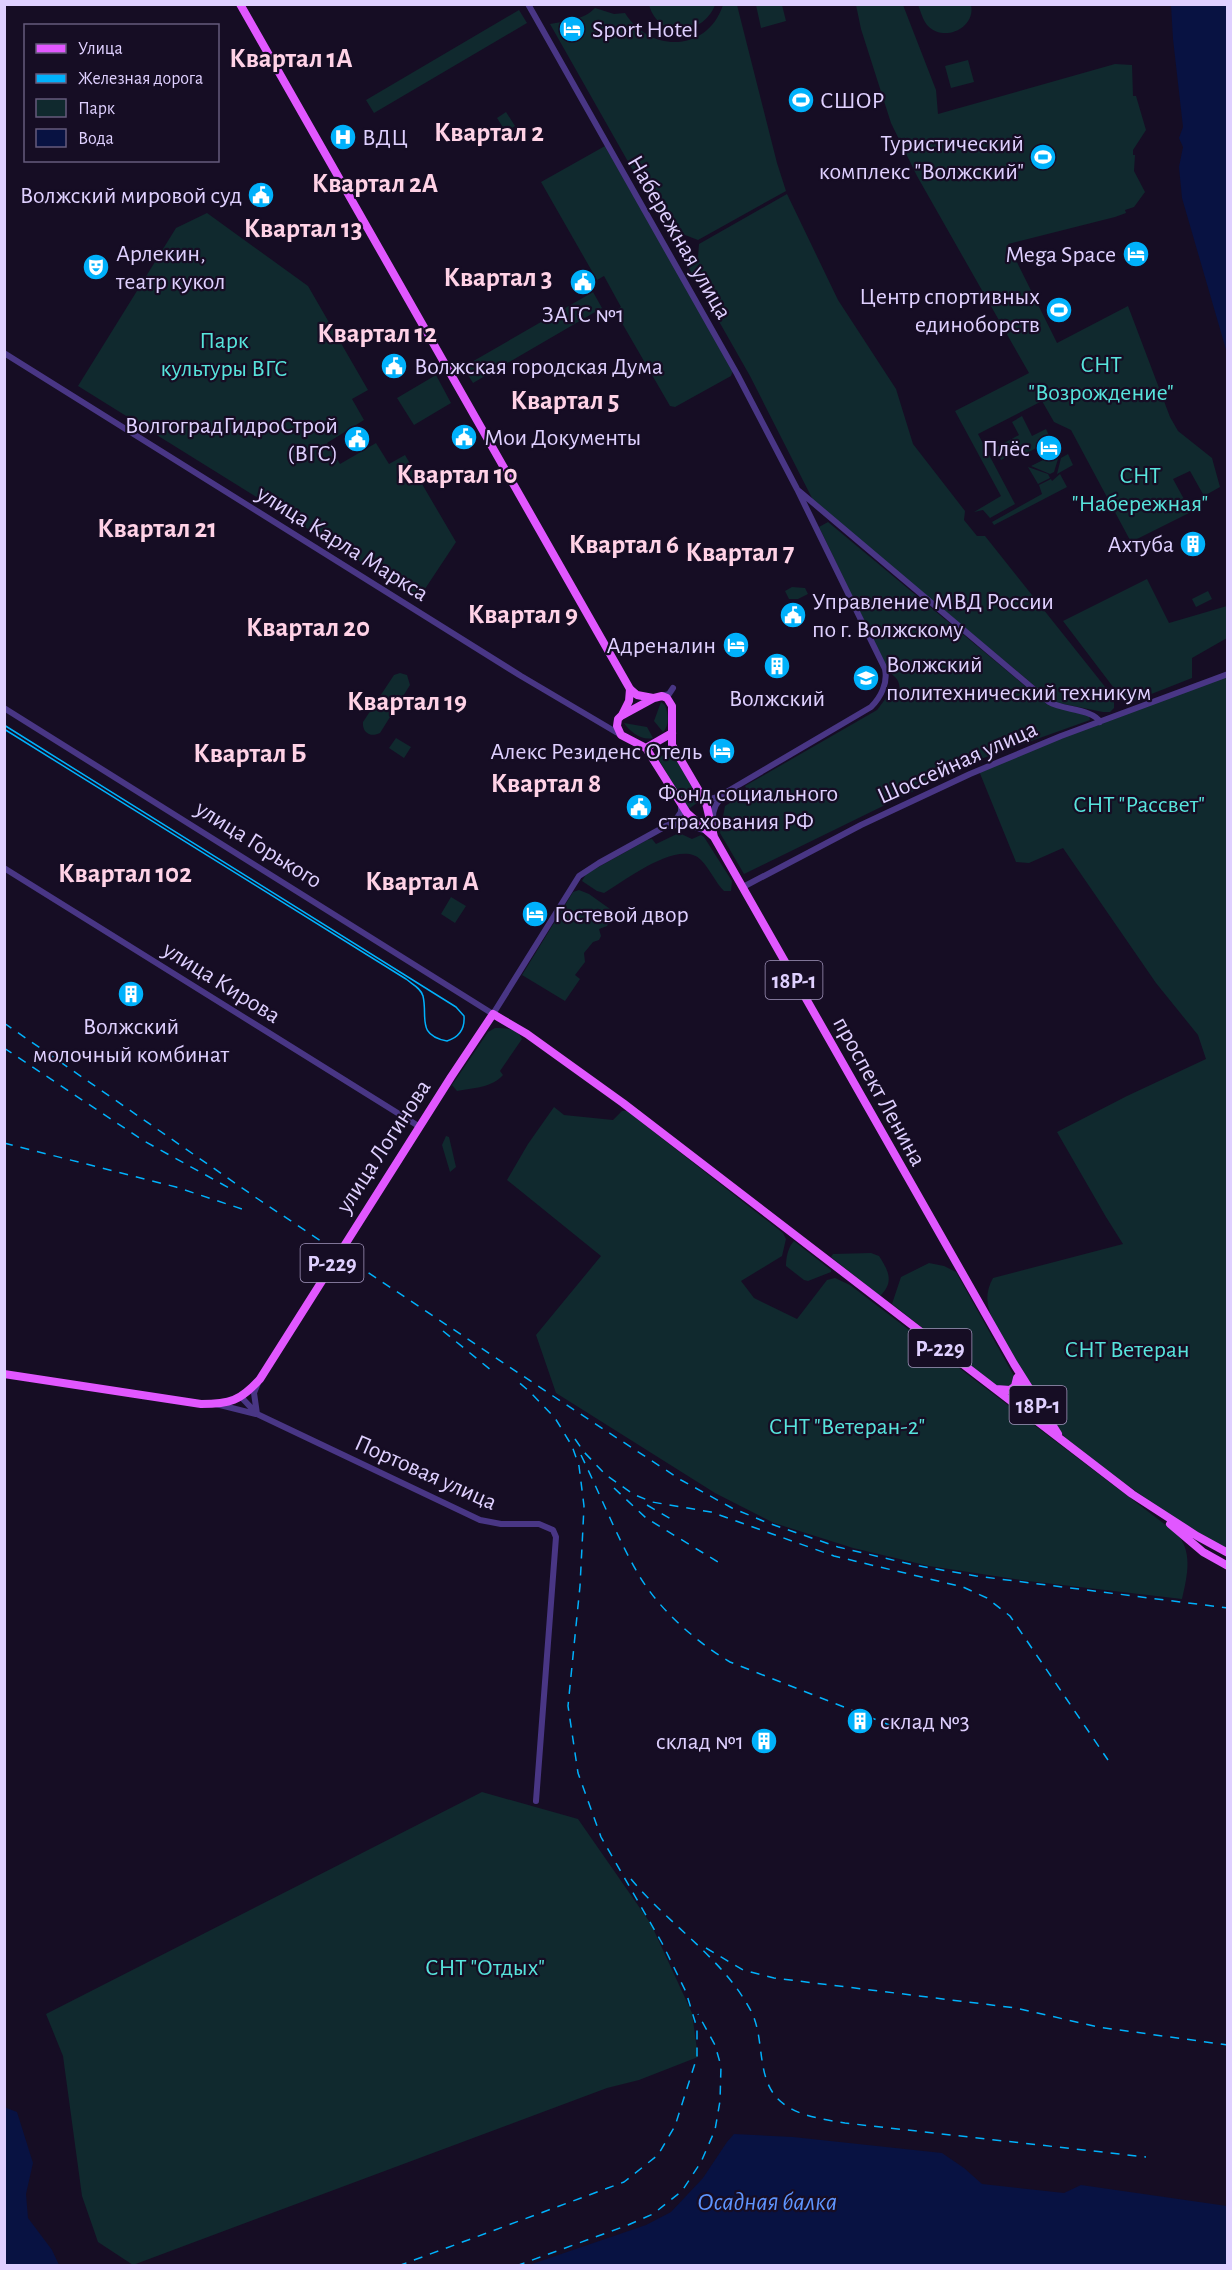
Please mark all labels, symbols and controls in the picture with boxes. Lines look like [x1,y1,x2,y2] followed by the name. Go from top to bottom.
[557,14,587,44] hotel icon: Sport Hotel
[592,18,699,42] place label: Sport Hotel
[24,24,219,162] legend
[78,40,123,58] text: Улица
[229,45,353,72] district label: Квартал 1А
[78,70,203,88] text: Железная дорога
[786,85,816,115] sports icon: СШОР
[820,89,884,113] place label: СШОР
[78,100,116,118] text: Парк
[434,119,544,146] district label: Квартал 2
[328,122,358,152] hospital icon: ВДЦ
[362,126,408,150] place label: ВДЦ
[78,130,114,148] text: Вода
[819,132,1024,184] place label: Туристический комплекс "Волжский"
[1028,142,1058,172] sports icon: Туристический комплекс "Волжский"
[623,151,736,324] street label: Набережная улица
[312,170,438,197] district label: Квартал 2А
[246,180,276,210] public building icon: Волжский мировой суд
[20,184,242,208] place label: Волжский мировой суд
[244,215,362,242] district label: Квартал 13
[1121,239,1151,269] hotel icon: Mega Space
[115,242,225,294] place label: Арлекин, театр кукол
[1005,243,1116,267] place label: Mega Space
[81,252,111,282] theatre icon: Арлекин, театр кукол
[444,264,552,291] district label: Квартал 3
[568,267,598,297] public building icon: ЗАГС №1
[859,285,1040,337] place label: Центр спортивных единоборств
[1044,295,1074,325] sports icon: Центр спортивных единоборств
[542,303,624,327] place label: ЗАГС №1
[317,320,437,347] district label: Квартал 12
[160,329,288,381] park label: Парк культуры ВГС
[379,351,409,381] public building icon: Волжская городская Дума
[1028,353,1174,405] park label: СНТ "Возрождение"
[414,355,663,379] place label: Волжская городская Дума
[511,387,619,414] district label: Квартал 5
[125,414,338,466] place label: ВолгоградГидроСтрой (ВГС)
[449,422,479,452] public building icon: Мои Документы
[342,424,372,454] public building icon: ВолгоградГидроСтрой (ВГС)
[484,426,641,450] place label: Мои Документы
[1034,433,1064,463] hotel icon: Плёс
[982,437,1030,461] place label: Плёс
[396,461,518,488] district label: Квартал 10
[1072,464,1208,516] park label: СНТ "Набережная"
[252,481,433,606] street label: улица Карла Маркса
[97,515,217,542] district label: Квартал 21
[1178,529,1208,559] building icon: Ахтуба
[569,531,679,558] district label: Квартал 6
[1107,533,1174,557] place label: Ахтуба
[686,539,794,566] district label: Квартал 7
[812,590,1054,642] place label: Управление МВД России по г. Волжскому
[778,600,808,630] public building icon: Управление МВД России по г. Волжскому
[468,601,578,628] district label: Квартал 9
[246,614,370,641] district label: Квартал 20
[721,630,751,660] hotel icon: Адреналин
[606,634,716,658] place label: Адреналин
[762,651,792,681] building icon: Волжский
[886,653,1152,705] place label: Волжский политехнический техникум
[851,663,881,693] school or university icon: Волжский политехнический техникум
[729,687,825,711] place label: Волжский
[347,688,467,715] district label: Квартал 19
[874,717,1041,809] street label: Шоссейная улица
[707,736,737,766] hotel icon: Алекс Резиденс Отель
[193,740,307,767] district label: Квартал Б
[490,740,702,764] place label: Алекс Резиденс Отель
[491,770,601,797] district label: Квартал 8
[658,782,838,834] place label: Фонд социального страхования РФ
[624,792,654,822] public building icon: Фонд социального страхования РФ
[1073,793,1205,817] park label: СНТ "Рассвет"
[190,796,326,893] street label: улица Горького
[58,860,192,887] district label: Квартал 102
[365,868,479,895] district label: Квартал А
[520,899,550,929] hotel icon: Гостевой двор
[554,903,689,927] place label: Гостевой двор
[158,937,284,1028] street label: улица Кирова
[766,961,822,999] road number: 18Р-1
[116,979,146,1009] building icon: Волжский молочный комбинат
[828,1013,930,1170] street label: проспект Ленина
[33,1015,230,1067] place label: Волжский молочный комбинат
[331,1076,436,1218] street label: улица Логинова
[300,1244,364,1282] road number: Р-229
[908,1329,972,1367] road number: Р-229
[1065,1338,1189,1362] park label: СНТ Ветеран
[1010,1386,1066,1424] road number: 18Р-1
[769,1415,925,1439] park label: СНТ "Ветеран-2"
[351,1431,500,1515] street label: Портовая улица
[845,1706,875,1736] building icon: склад №3
[880,1710,970,1734] place label: склад №3
[749,1726,779,1756] building icon: склад №1
[656,1730,744,1754] place label: склад №1
[425,1956,545,1980] park label: СНТ "Отдых"
[697,2189,837,2215] water label: Осадная балка

